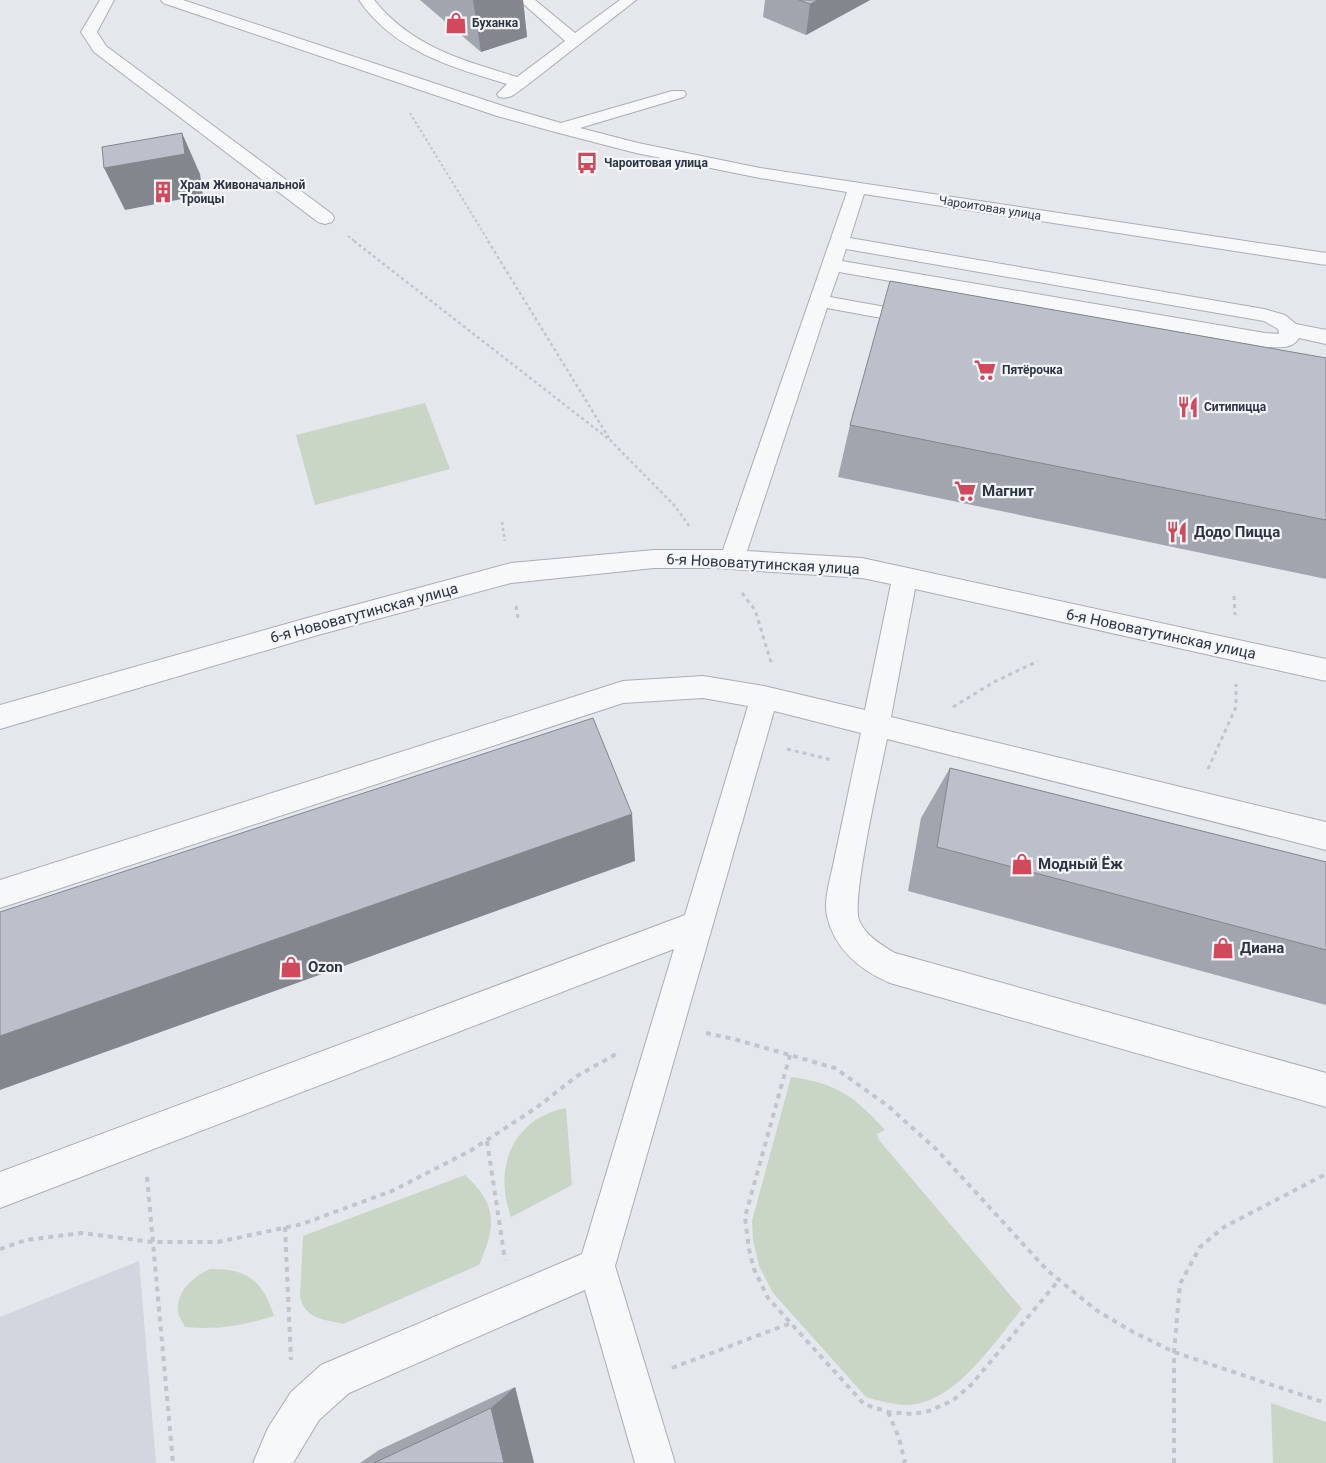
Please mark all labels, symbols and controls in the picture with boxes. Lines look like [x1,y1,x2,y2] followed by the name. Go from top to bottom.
[443,10,469,36] shop icon: Буханка
[472,16,519,30] place label: Буханка
[574,150,600,176] bus stop icon: Чароитовая улица
[604,156,708,170] place label: Чароитовая улица
[180,178,306,206] place label: Храм Живоначальной Троицы
[150,179,176,205] building icon: Храм Живоначальной Троицы
[938,193,1042,223] street label: Чароитовая улица
[972,357,998,383] supermarket icon: Пятёрочка
[1002,363,1063,377] place label: Пятёрочка
[1175,394,1201,420] restaurant icon: Ситипицца
[1204,400,1267,414] place label: Ситипицца
[952,478,978,504] supermarket icon: Магнит
[982,482,1034,500] place label: Магнит
[1164,519,1190,545] restaurant icon: Додо Пицца
[1194,523,1280,541] place label: Додо Пицца
[666,550,860,578] street label: 6-я Нововатутинская улица
[268,579,460,647] street label: 6-я Нововатутинская улица
[1064,605,1258,663] street label: 6-я Нововатутинская улица
[1009,851,1035,877] shop icon: Модный Ёж
[1038,855,1123,873] place label: Модный Ёж
[1210,935,1236,961] shop icon: Диана
[1240,939,1284,957] place label: Диана
[278,954,304,980] shop icon: Ozon
[308,958,343,976] place label: Ozon

